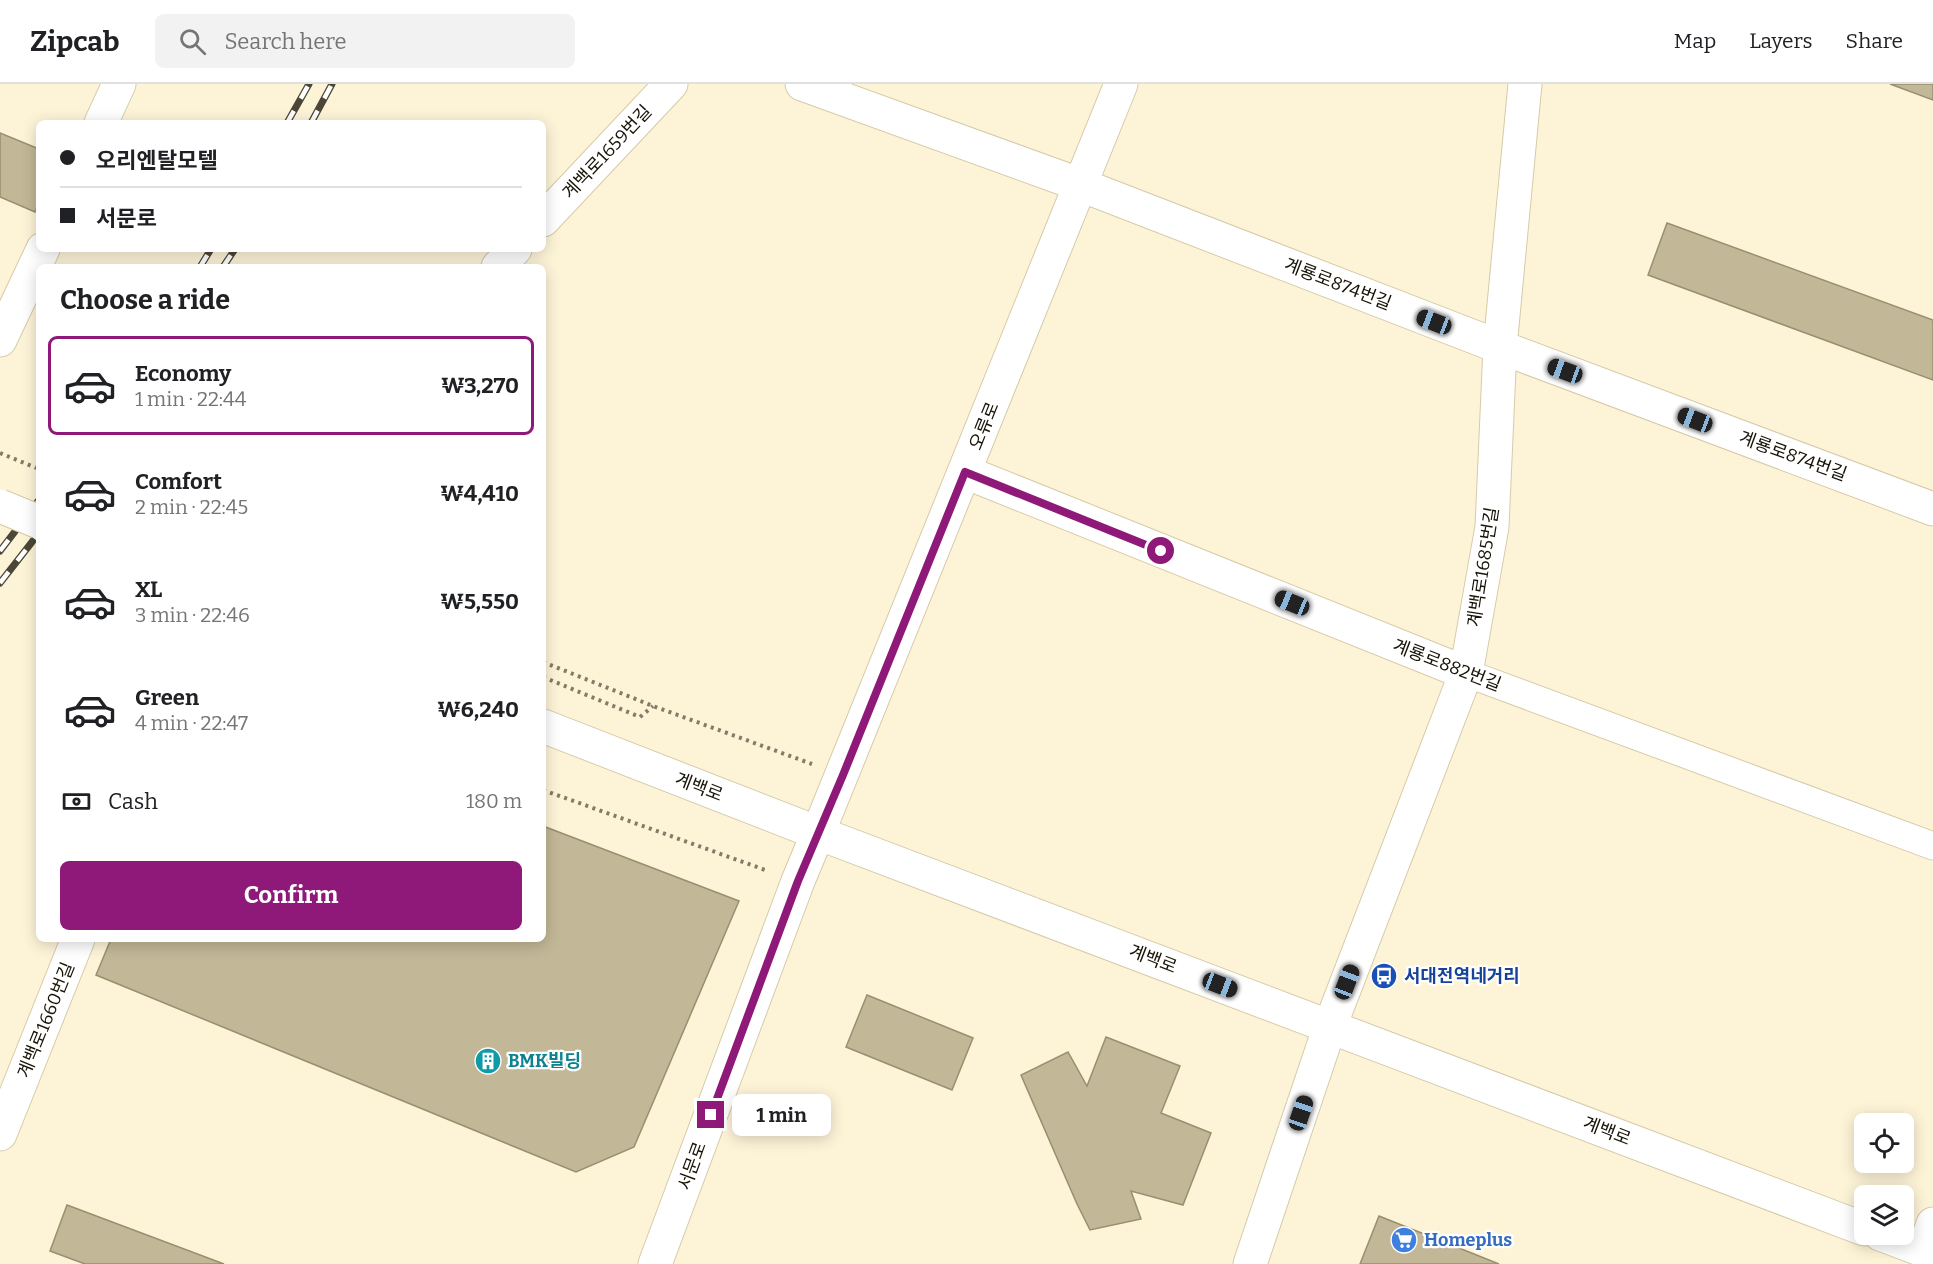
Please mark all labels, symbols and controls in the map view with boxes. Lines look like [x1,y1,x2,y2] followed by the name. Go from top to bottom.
[155,14,575,68] search box
[30,25,119,58] text: Zipcab
[176,25,209,58] icon: search
[224,28,347,55] text: Search here
[1674,28,1716,54] text: Map
[1749,28,1813,54] text: Layers
[1846,28,1903,54] text: Share
[558,100,656,204] street label: 계백로1659번길
[96,147,217,174] text: 오리엔탈모텔
[96,205,157,232] text: 서문로
[1281,253,1395,315] street label: 계룡로874번길
[60,284,230,316] text: Choose a ride
[1414,307,1454,337] car
[1545,356,1585,386] car
[63,359,117,413] icon: car
[135,360,231,387] text: Economy
[441,372,519,399] text: ₩3,270
[135,387,246,411] text: 1 min · 22:44
[964,399,1004,453] street label: 오류로
[1675,405,1715,435] car
[1736,426,1850,486] street label: 계룡로874번길
[63,467,117,521] icon: car
[135,468,222,495] text: Comfort
[441,480,519,507] text: ₩4,410
[135,495,248,519] text: 2 min · 22:45
[1463,505,1503,629] street label: 계백로1685번길
[1147,537,1174,564] route start
[63,575,117,629] icon: car
[135,576,162,603] text: XL
[441,588,519,615] text: ₩5,550
[1272,588,1312,618] car
[135,603,250,627] text: 3 min · 22:46
[1390,634,1504,696] street label: 계룡로882번길
[63,683,117,737] icon: car
[135,684,199,711] text: Green
[438,696,519,723] text: ₩6,240
[135,711,248,735] text: 4 min · 22:47
[672,768,726,806] street label: 계백로
[60,785,93,818] icon: cash
[108,788,158,815] text: Cash
[466,789,522,813] text: 180 m
[60,861,522,930] button: Confirm
[1126,940,1180,978] street label: 계백로
[13,959,79,1081] street label: 계백로1660번길
[1369,961,1399,991] bus stop icon: 서대전역네거리
[1332,962,1362,1002] car
[1404,965,1520,987] place label: 서대전역네거리
[1200,970,1240,1000] car
[473,1046,503,1076] building icon: BMK빌딩
[508,1050,581,1072] place label: BMK빌딩
[1287,1093,1315,1133] car
[732,1094,831,1136] callout: 1 min
[697,1101,724,1128] route end
[756,1103,807,1127] text: 1 min
[1580,1112,1634,1150] street label: 계백로
[1854,1113,1914,1245] map controls
[1854,1113,1914,1173] button: locate
[673,1139,711,1193] street label: 서문로
[1854,1185,1914,1245] button: layers
[1389,1225,1419,1255] supermarket icon: Homeplus
[1424,1229,1512,1251] place label: Homeplus

